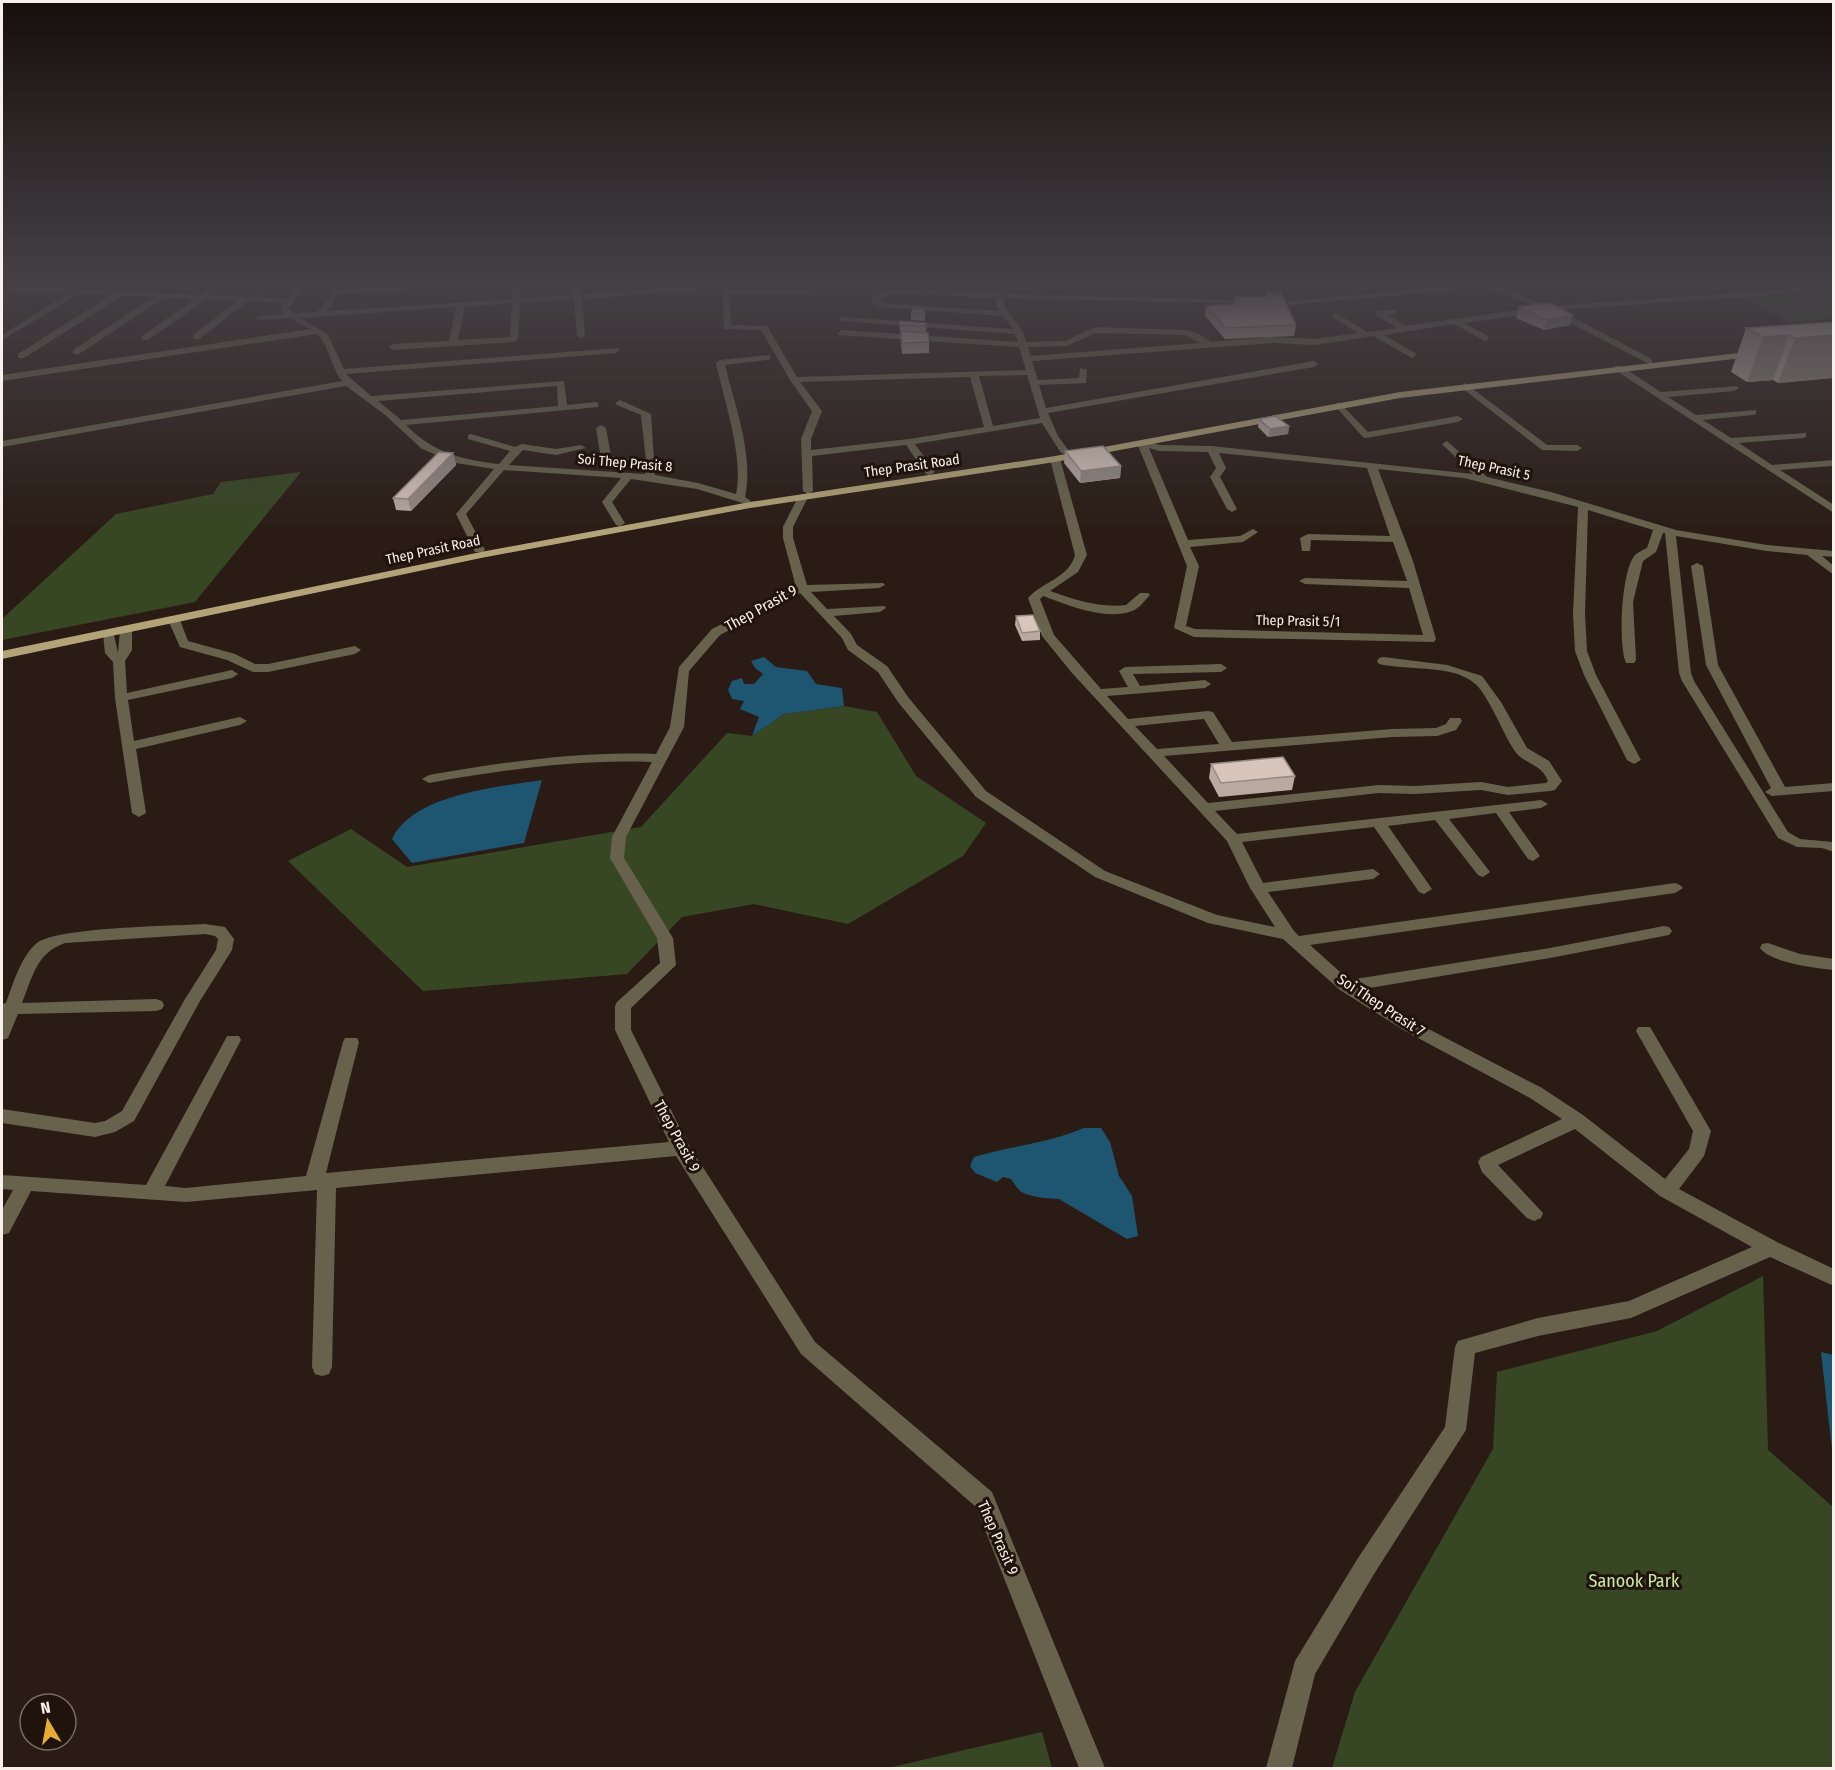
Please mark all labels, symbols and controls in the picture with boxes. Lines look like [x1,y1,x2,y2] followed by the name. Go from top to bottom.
[577,450,673,476] street label: Soi Thep Prasit 8
[863,451,961,481] street label: Thep Prasit Road
[1456,452,1532,484] street label: Thep Prasit 5
[384,532,482,568] street label: Thep Prasit Road
[722,581,800,635] street label: Thep Prasit 9
[1256,612,1340,630] street label: Thep Prasit 5/1
[1334,970,1428,1040] street label: Soi Thep Prasit 7
[650,1097,704,1175] street label: Thep Prasit 9
[974,1498,1022,1578] street label: Thep Prasit 9
[1589,1570,1680,1592] park label: Sanook Park
[18,1692,78,1752] north arrow
[39,1698,52,1718] text: N

